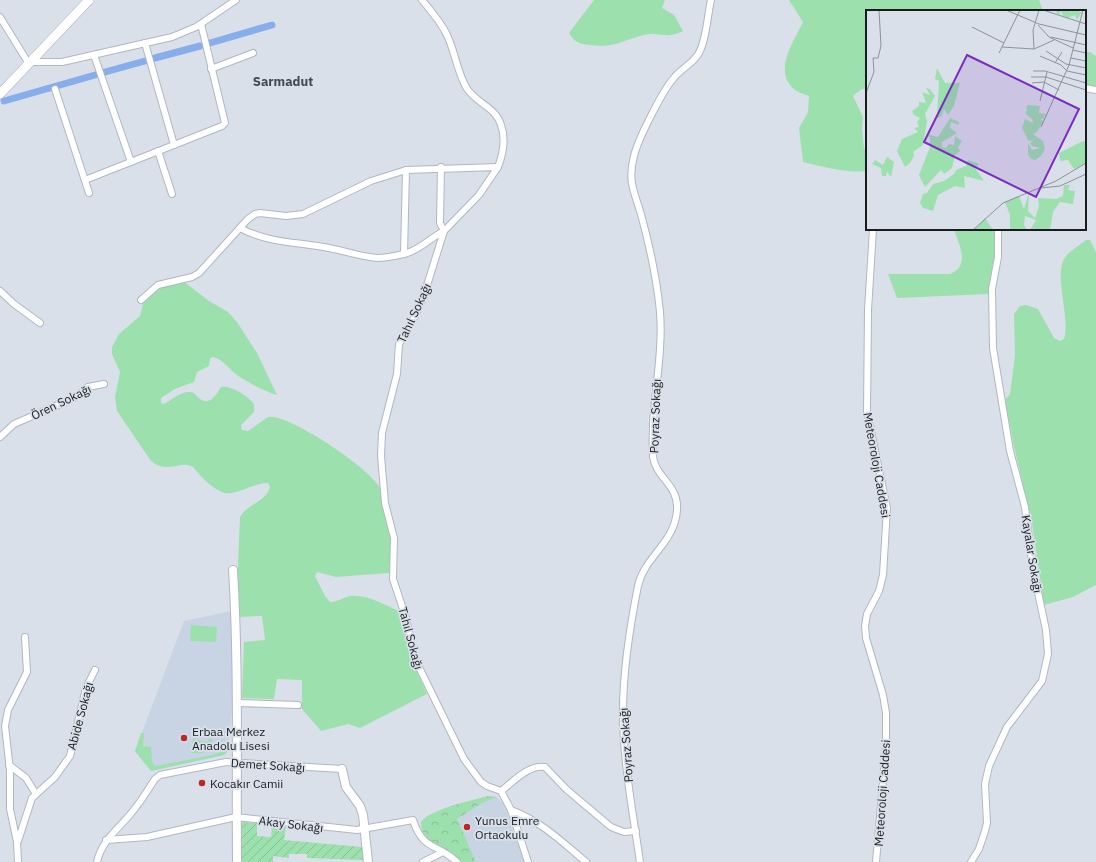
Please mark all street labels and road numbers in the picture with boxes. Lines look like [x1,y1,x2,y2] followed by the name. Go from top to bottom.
[394,281,434,345] street label: Tahıl Sokağı
[646,378,664,454] street label: Poyraz Sokağı
[29,381,93,423] street label: Ören Sokağı
[860,411,894,519] street label: Meteoroloji Caddesi
[1018,514,1046,594] street label: Kayalar Sokağı
[395,605,427,671] street label: Tahıl Sokağı
[64,680,96,752] street label: Abide Sokağı
[616,707,636,783] street label: Poyraz Sokağı
[871,739,893,847] street label: Meteoroloji Caddesi
[230,755,306,775] street label: Demet Sokağı
[258,813,324,835] street label: Akay Sokağı

